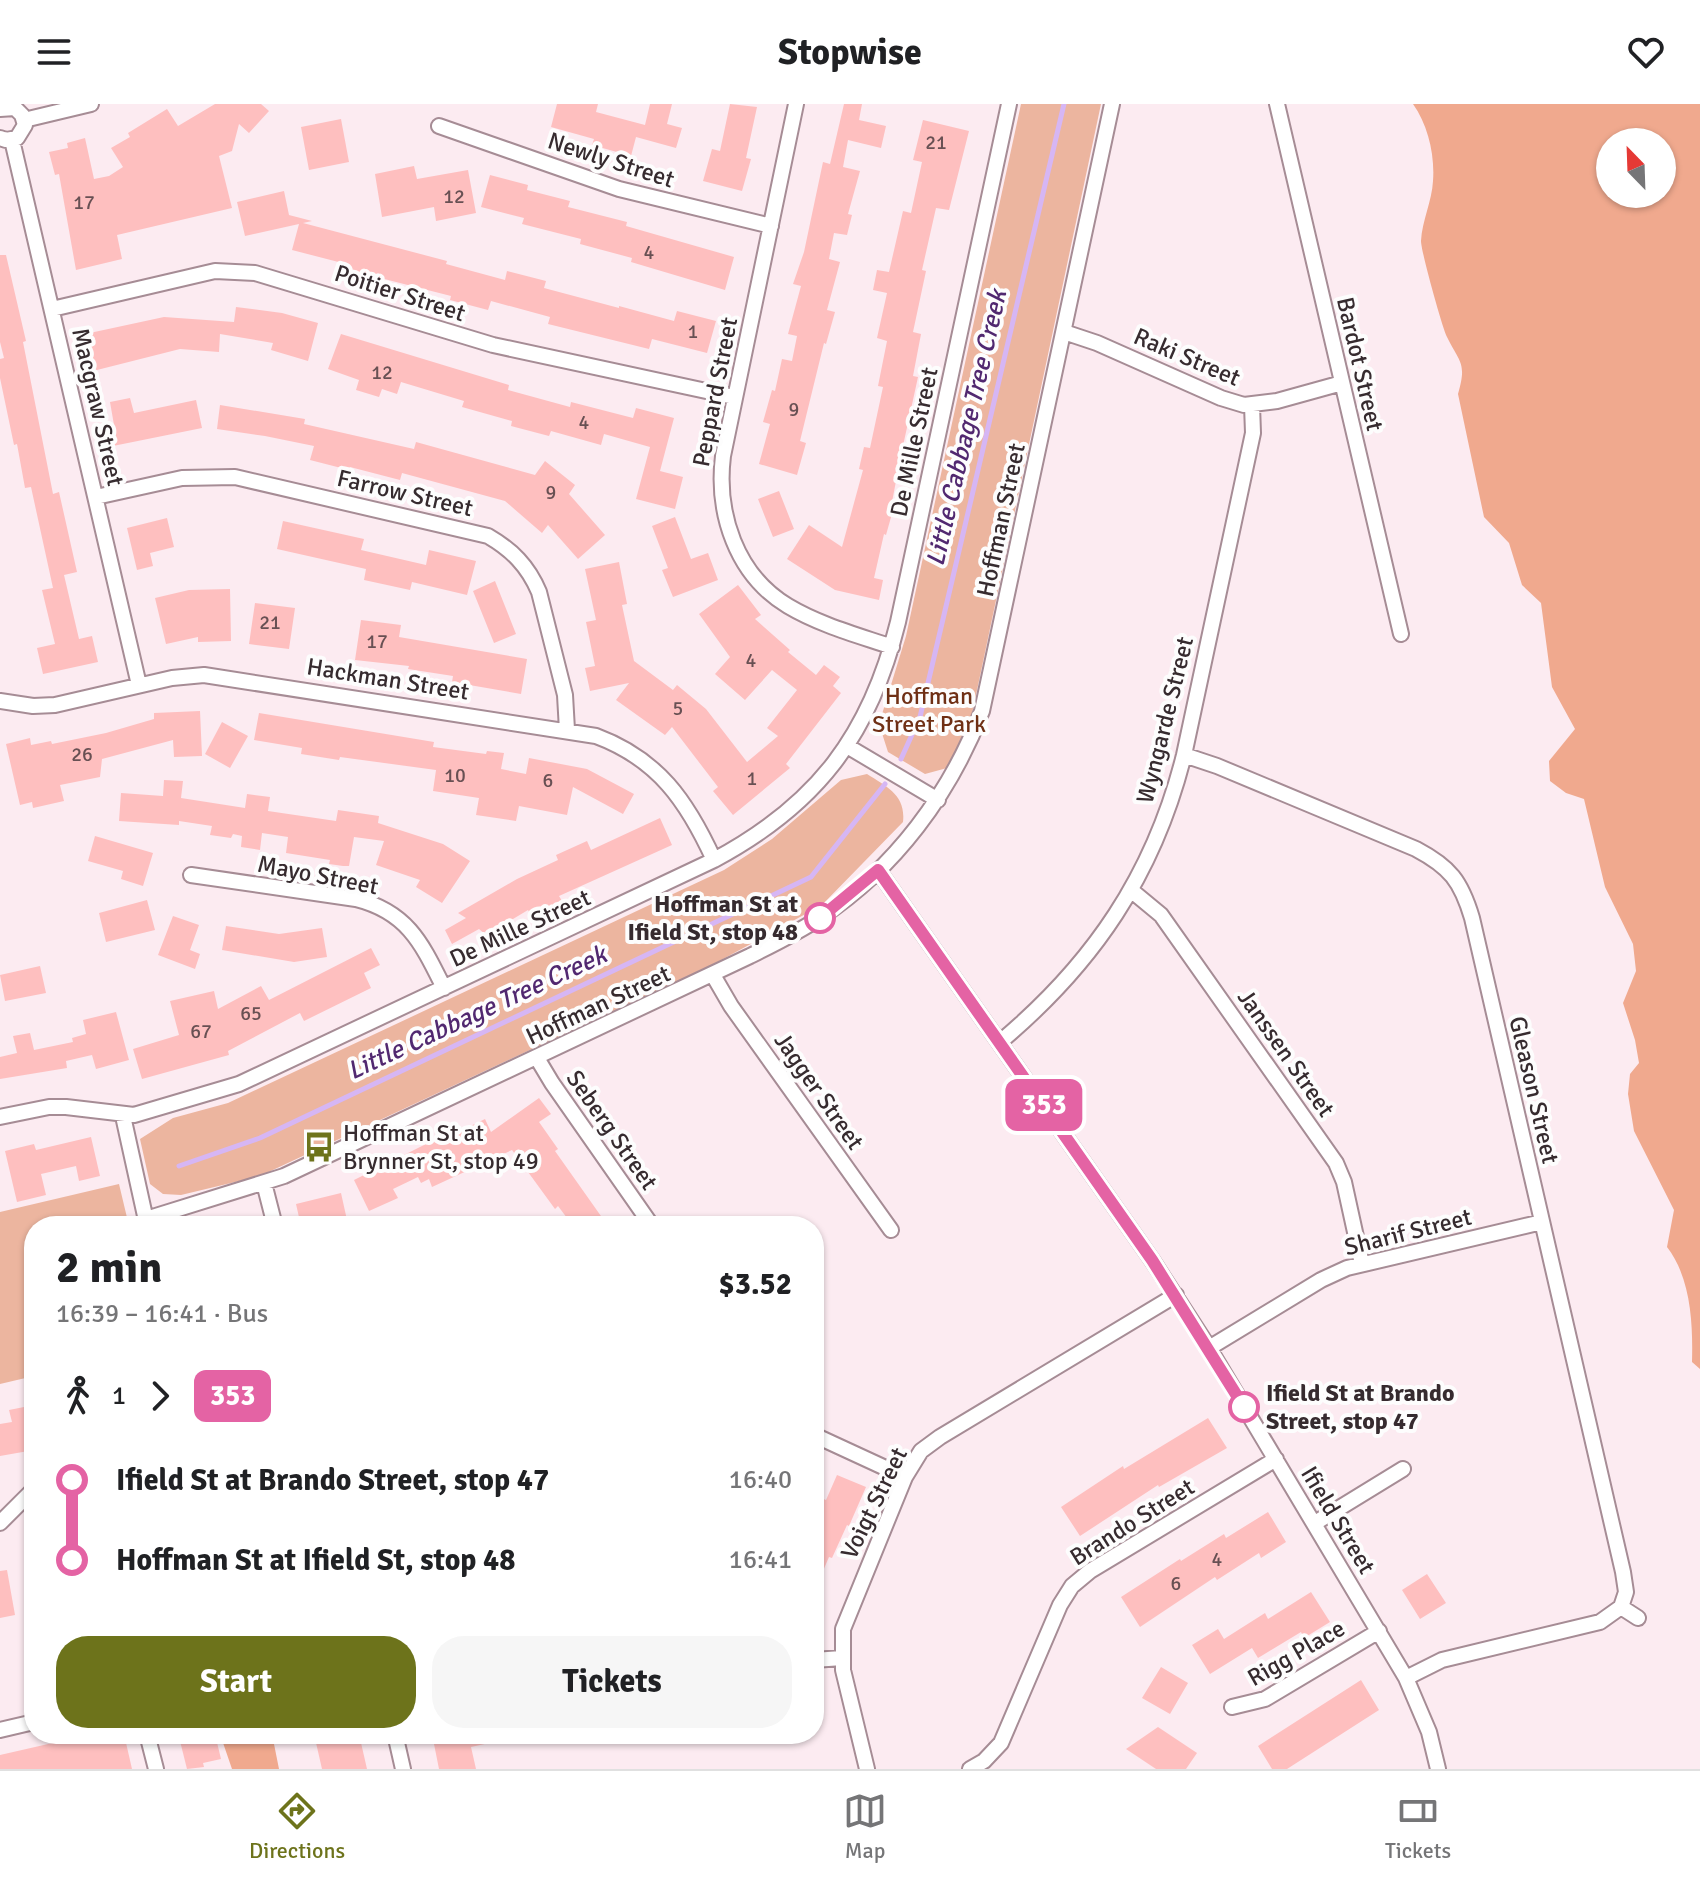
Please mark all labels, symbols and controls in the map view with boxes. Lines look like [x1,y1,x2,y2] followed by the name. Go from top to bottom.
[32,30,76,74] icon: menu
[778,30,922,75] text: Stopwise
[1624,30,1668,74] icon: heart
[544,125,678,195] street label: Newly Street
[1596,128,1676,208] north arrow
[1596,128,1676,208] map controls
[925,130,947,155] house number: 21
[443,184,465,209] house number: 12
[73,190,95,215] house number: 17
[644,240,655,265] house number: 4
[331,258,469,328] street label: Poitier Street
[920,285,1015,569] water label: Little Cabbage Tree Creek
[1330,294,1390,434] street label: Bardot Street
[686,315,744,469] street label: Peppard Street
[688,319,698,344] house number: 1
[1129,321,1245,393] street label: Raki Street
[65,325,131,489] street label: Macgraw Street
[371,360,393,385] house number: 12
[884,364,944,520] street label: De Mille Street
[789,397,799,422] house number: 9
[579,410,590,435] house number: 4
[970,441,1032,599] street label: Hoffman Street
[334,463,476,523] street label: Farrow Street
[546,480,556,505] house number: 9
[259,610,281,635] house number: 21
[366,629,388,654] house number: 17
[1130,634,1200,806] street label: Wyngarde Street
[746,648,757,673] house number: 4
[305,651,471,707] street label: Hackman Street
[872,681,986,739] park label: Hoffman Street Park
[673,696,683,721] house number: 5
[71,742,93,767] house number: 26
[444,763,466,788] house number: 10
[747,766,757,791] house number: 1
[543,768,553,793] house number: 6
[255,849,381,901] street label: Mayo Street
[445,882,595,974] street label: De Mille Street
[628,889,798,947] place label: Hoffman St at Ifield St, stop 48
[805,903,835,933] marker: Hoffman St at Ifield St, stop 48
[342,938,613,1087] water label: Little Cabbage Tree Creek
[521,958,675,1052] street label: Hoffman Street
[1231,983,1341,1123] street label: Janssen Street
[240,1001,262,1026] house number: 65
[1502,1013,1566,1167] street label: Gleason Street
[190,1019,212,1044] house number: 67
[768,1027,870,1155] street label: Jagger Street
[560,1064,664,1196] street label: Seberg Street
[998,1079,1090,1131] line badge: 353
[1021,1088,1067,1122] text: 353
[343,1118,539,1176] place label: Hoffman St at Brynner St, stop 49
[302,1130,336,1164] bus stop icon: Hoffman St at Brynner St, stop 49
[1341,1202,1475,1262] street label: Sharif Street
[56,1241,162,1295] text: 2 min
[719,1266,792,1303] text: $3.52
[56,1298,268,1330] text: 16:39 – 16:41 · Bus
[56,1374,100,1418] icon: walk
[138,1374,182,1418] icon: forward
[1266,1378,1454,1436] place label: Ifield St at Brando Street, stop 47
[210,1379,255,1413] text: 353
[112,1380,126,1412] text: 1
[1229,1392,1259,1422] marker: Ifield St at Brando Street, stop 47
[834,1442,914,1564] street label: Voigt Street
[1294,1461,1382,1579] street label: Ifield Street
[116,1462,549,1499] text: Ifield St at Brando Street, stop 47
[729,1464,792,1496] text: 16:40
[1064,1472,1200,1572] street label: Brando Street
[116,1542,515,1579] text: Hoffman St at Ifield St, stop 48
[729,1544,792,1576] text: 16:41
[1212,1547,1223,1572] house number: 4
[1171,1571,1181,1596] house number: 6
[1242,1613,1350,1693] street label: Rigg Place
[56,1636,416,1728] button: Start
[432,1636,792,1728] button: Tickets
[249,1789,345,1864] tab: Directions
[843,1789,887,1864] tab: Map
[1385,1789,1451,1864] tab: Tickets

